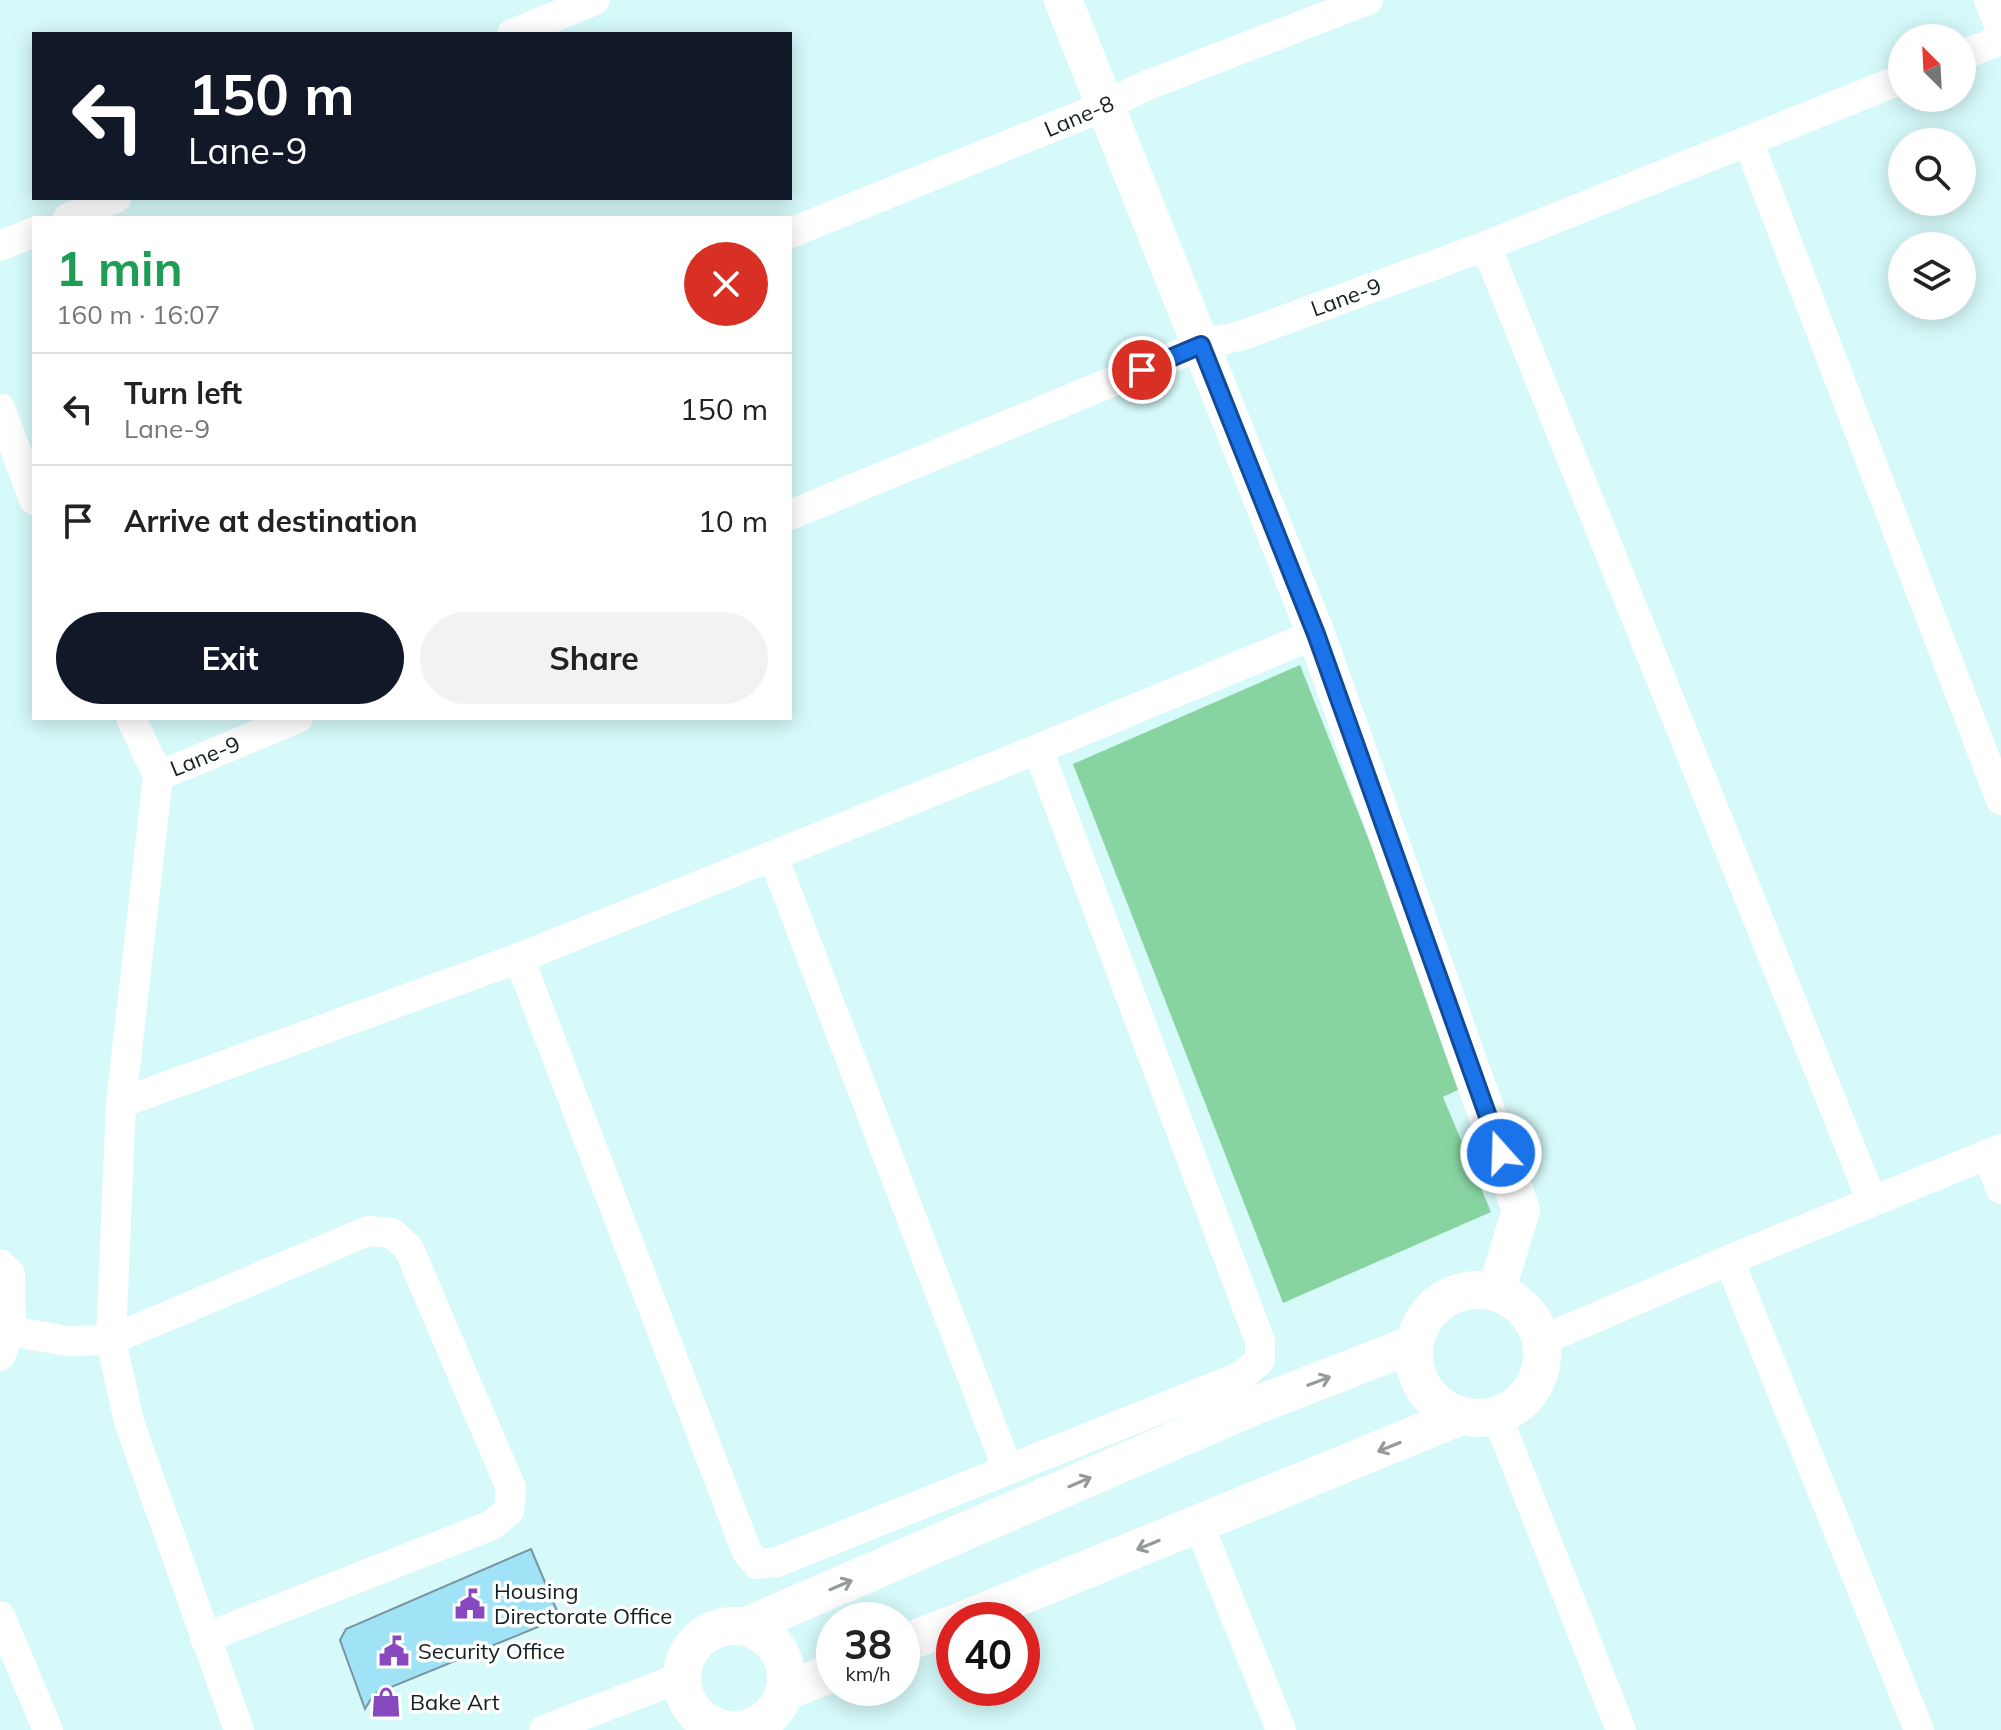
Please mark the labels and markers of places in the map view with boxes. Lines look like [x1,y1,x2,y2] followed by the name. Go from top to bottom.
[1108,336,1176,404] pin
[494,1577,672,1630] place label: Housing Directorate Office
[453,1587,487,1621] public building icon: Housing Directorate Office
[377,1634,411,1668] public building icon: Security Office
[418,1637,565,1665] place label: Security Office
[369,1685,403,1719] shop icon: Bake Art
[410,1688,500,1716] place label: Bake Art

